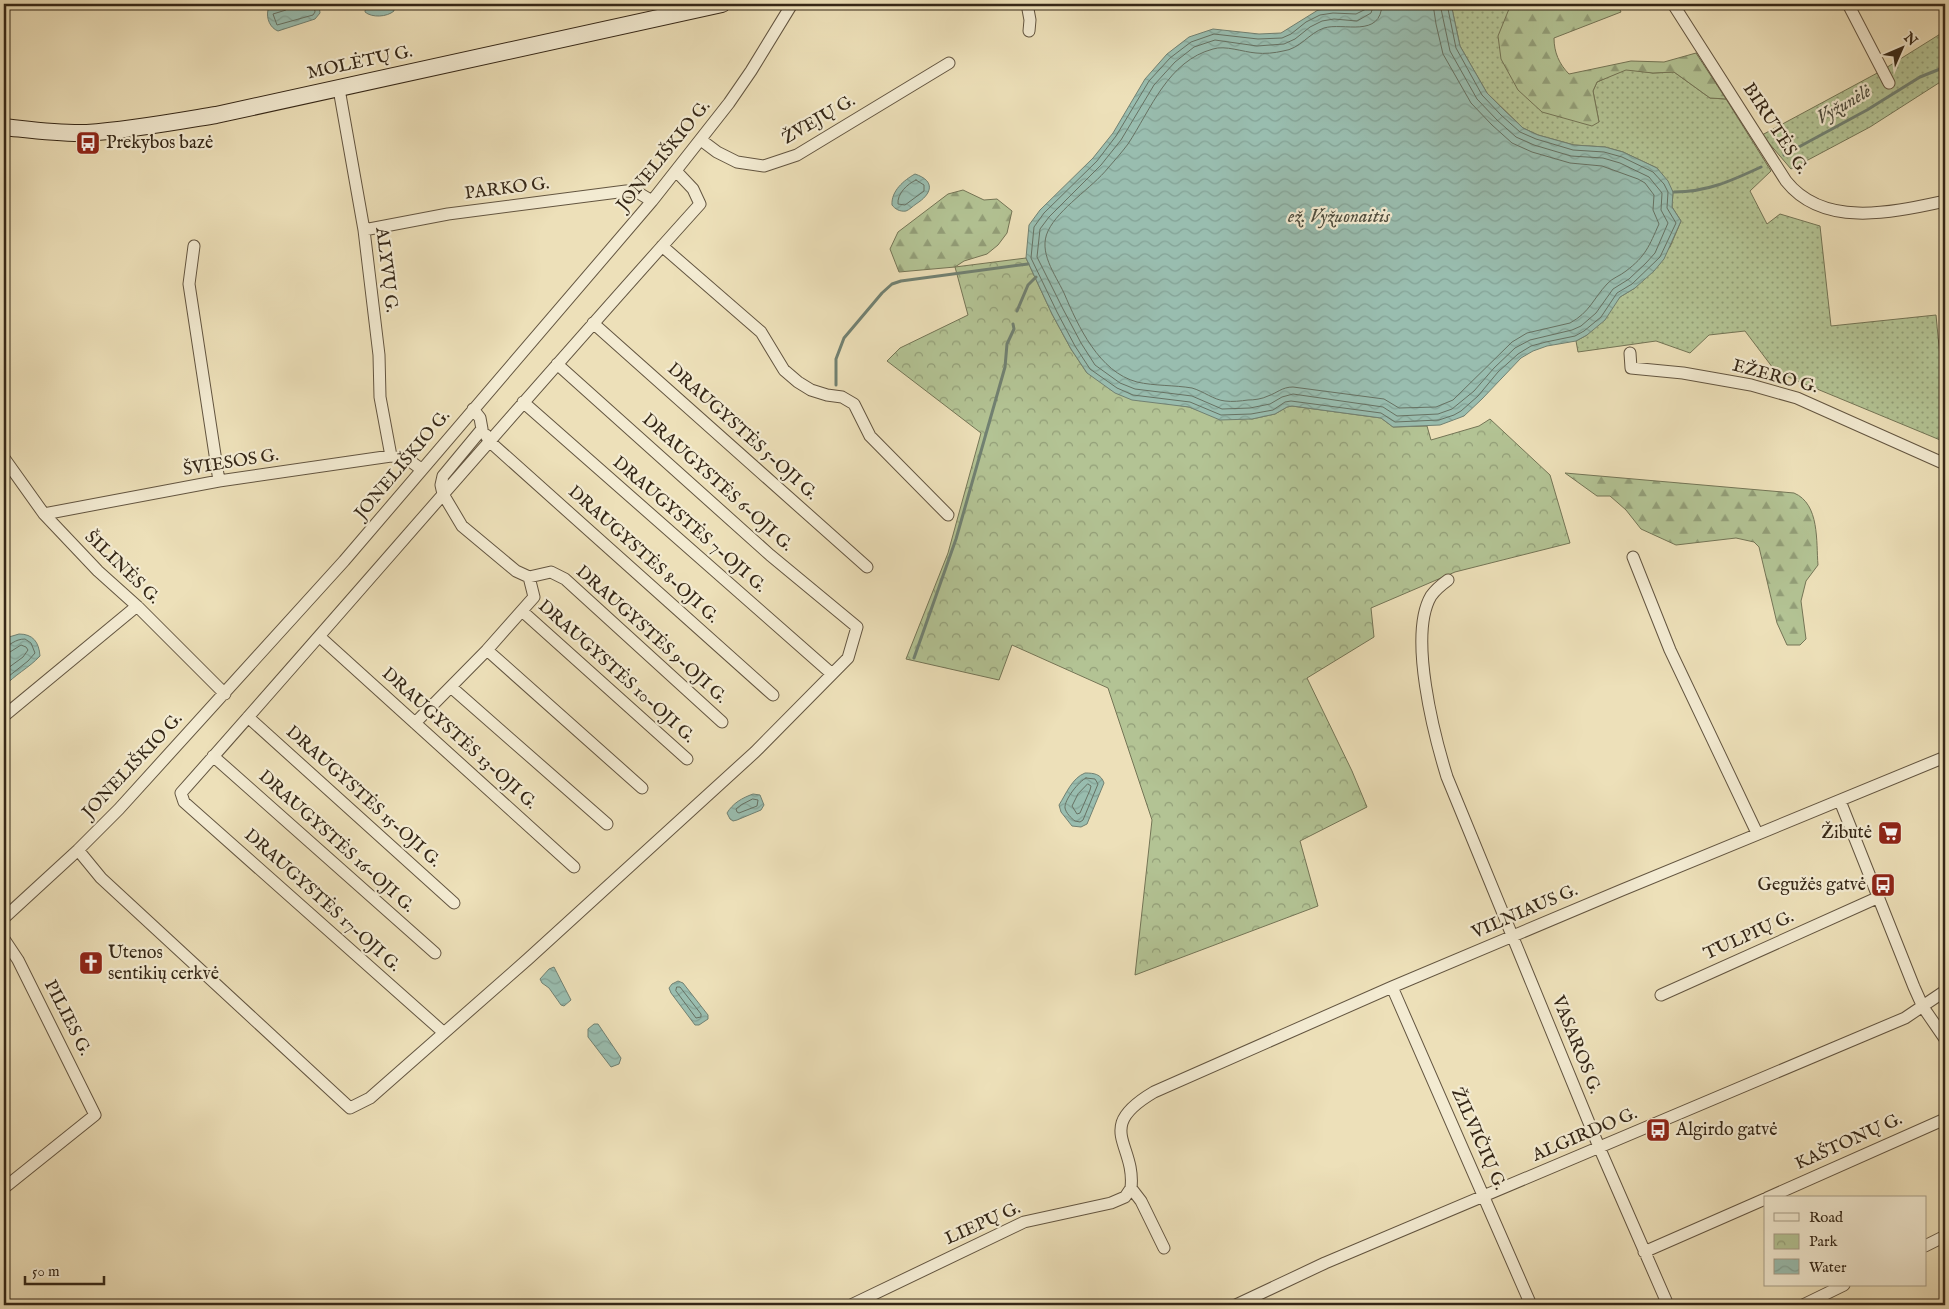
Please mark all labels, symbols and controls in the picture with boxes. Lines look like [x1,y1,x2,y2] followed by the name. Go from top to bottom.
[1876,22,1926,72] north arrow
[1899,28,1921,50] text: N
[305,39,415,85] street label: MOLĖTŲ G.
[1737,78,1815,179] street label: BIRUTĖS G.
[1812,79,1876,130] water label: Vyžunėlė
[778,89,860,150] street label: ŽVEJŲ G.
[609,94,716,218] street label: JONELIŠKIO G.
[75,130,101,156] bus stop icon: Prekybos bazė
[106,132,213,155] place label: Prekybos bazė
[463,172,551,206] street label: PARKO G.
[1287,205,1391,229] water label: ež. Vyžuonaitis
[369,225,403,314] street label: ALYVŲ G.
[1730,354,1821,399] street label: EŽERO G.
[662,357,823,506] street label: DRAUGYSTĖS 5-OJI G.
[347,404,456,526] street label: JONELIŠKIO G.
[636,407,799,557] street label: DRAUGYSTĖS 6-OJI G.
[181,442,280,482] street label: ŠVIESOS G.
[607,450,772,598] street label: DRAUGYSTĖS 7-OJI G.
[563,480,725,629] street label: DRAUGYSTĖS 8-OJI G.
[79,525,166,610] street label: ŠILINĖS G.
[570,559,733,709] street label: DRAUGYSTĖS 9-OJI G.
[533,594,701,749] street label: DRAUGYSTĖS 10-OJI G.
[376,661,543,815] street label: DRAUGYSTĖS 13-OJI G.
[75,707,188,825] street label: JONELIŠKIO G.
[280,720,447,873] street label: DRAUGYSTĖS 15-OJI G.
[253,764,420,918] street label: DRAUGYSTĖS 16-OJI G.
[1877,820,1903,846] supermarket icon: Žibutė
[1821,821,1872,845] place label: Žibutė
[239,823,407,978] street label: DRAUGYSTĖS 17-OJI G.
[1870,872,1896,898] bus stop icon: Gegužės gatvė
[1758,874,1866,897] place label: Gegužės gatvė
[1468,879,1582,945] street label: VILNIAUS G.
[1700,906,1798,966] street label: TULPIŲ G.
[108,942,219,986] place label: Utenos sentikių cerkvė
[78,950,104,976] church icon: Utenos sentikių cerkvė
[38,976,96,1060] street label: PILIES G.
[1546,992,1606,1097] street label: VASAROS G.
[1445,1083,1513,1194] street label: ŽILVIČIŲ G.
[1528,1103,1641,1168] street label: ALGIRDO G.
[1791,1106,1906,1176] street label: KAŠTONŲ G.
[1645,1117,1671,1143] bus stop icon: Algirdo gatvė
[1675,1119,1777,1142] place label: Algirdo gatvė
[1764,1196,1926,1286] legend
[942,1197,1024,1251] street label: LIEPŲ G.
[1809,1208,1844,1227] text: Road
[1809,1232,1839,1251] text: Park
[25,1254,104,1286] scale bar
[1809,1258,1847,1277] text: Water
[32,1262,60,1281] text: 50 m

